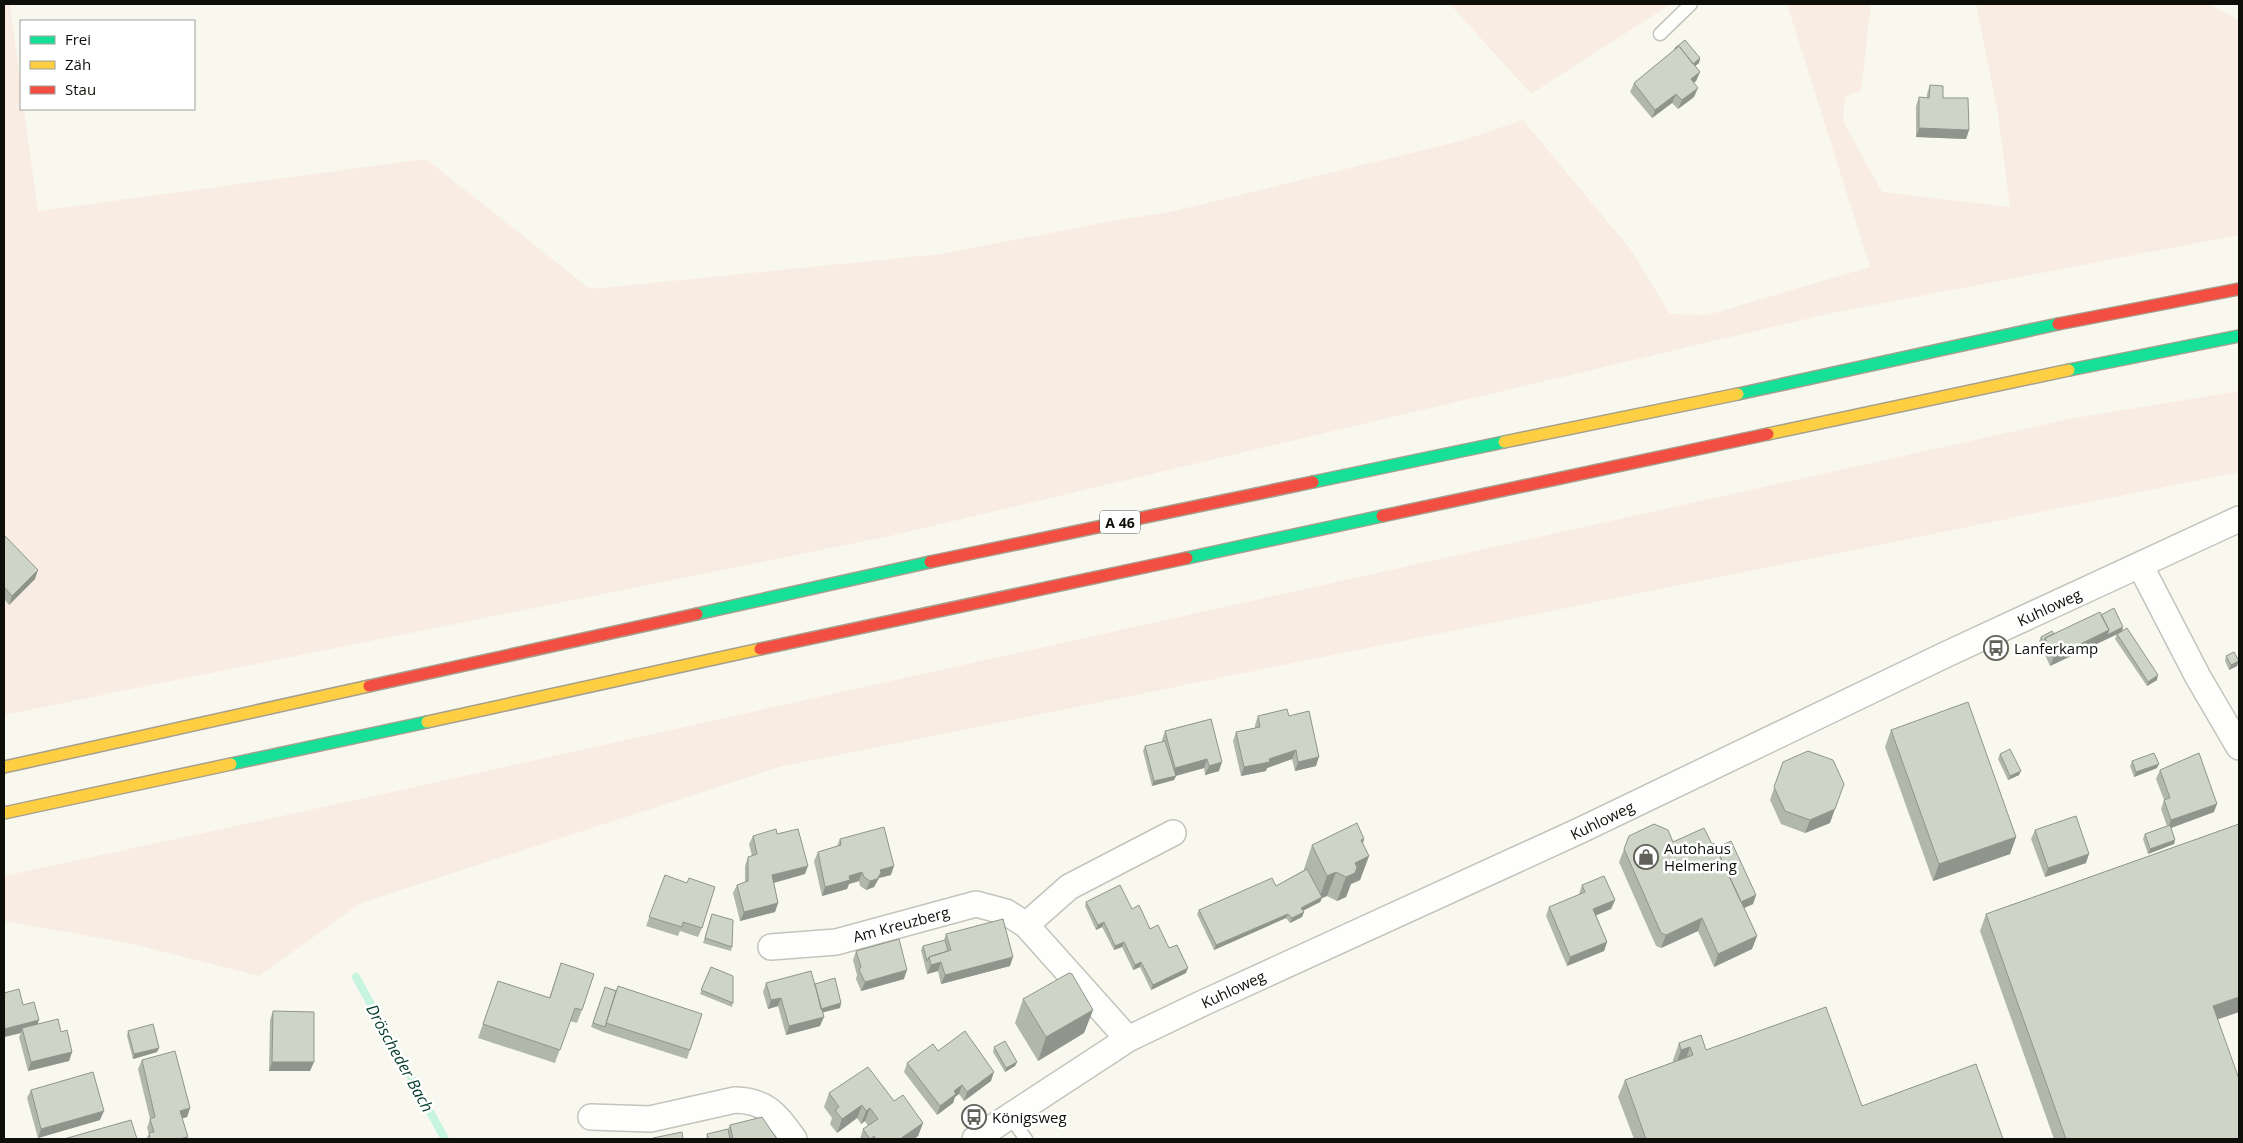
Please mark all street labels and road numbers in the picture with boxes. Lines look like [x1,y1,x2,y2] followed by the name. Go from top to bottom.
[1100,511,1140,534] road number: A 46
[2014,583,2084,631] street label: Kuhloweg
[1567,796,1637,844] street label: Kuhloweg
[851,902,951,946] street label: Am Kreuzberg
[1198,965,1268,1013] street label: Kuhloweg

